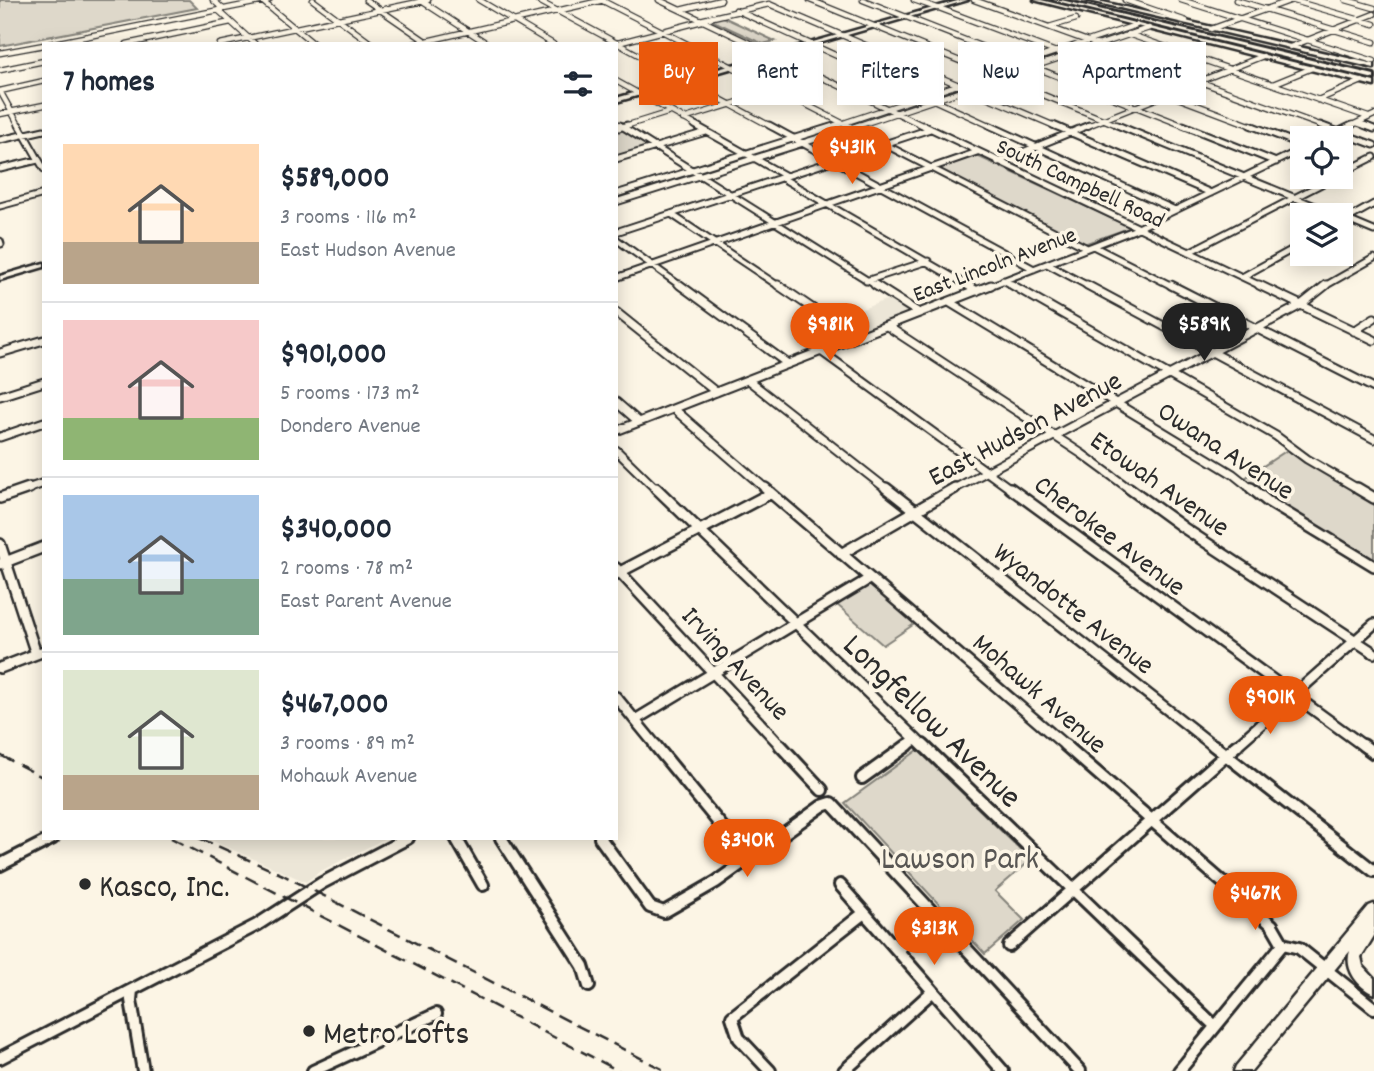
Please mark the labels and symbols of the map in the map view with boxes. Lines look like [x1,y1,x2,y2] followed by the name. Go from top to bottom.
[803,127,901,186] pin: $431K
[990,132,1169,239] street label: South Campbell Road
[909,220,1082,313] street label: East Lincoln Avenue
[781,304,879,363] pin: $981K
[1155,304,1253,363] pin: $589K
[922,363,1130,499] street label: East Hudson Avenue
[1148,394,1301,513] street label: Owana Avenue
[1080,423,1236,549] street label: Etowah Avenue
[1024,468,1192,608] street label: Cherokee Avenue
[983,535,1161,687] street label: Wyandotte Avenue
[670,599,797,732] street label: Irving Avenue
[830,625,1030,821] street label: Longfellow Avenue
[961,626,1114,766] street label: Mohawk Avenue
[1221,676,1319,736] pin: $901K
[698,820,796,879] pin: $340K
[881,838,1039,885] park label: Lawson Park
[99,866,230,913] place label: Kasco, Inc.
[1206,872,1304,932] pin: $467K
[77,876,93,892] marker: Kasco, Inc.
[885,908,983,967] pin: $313K
[323,1013,469,1060] place label: Metro Lofts
[301,1023,317,1039] marker: Metro Lofts

